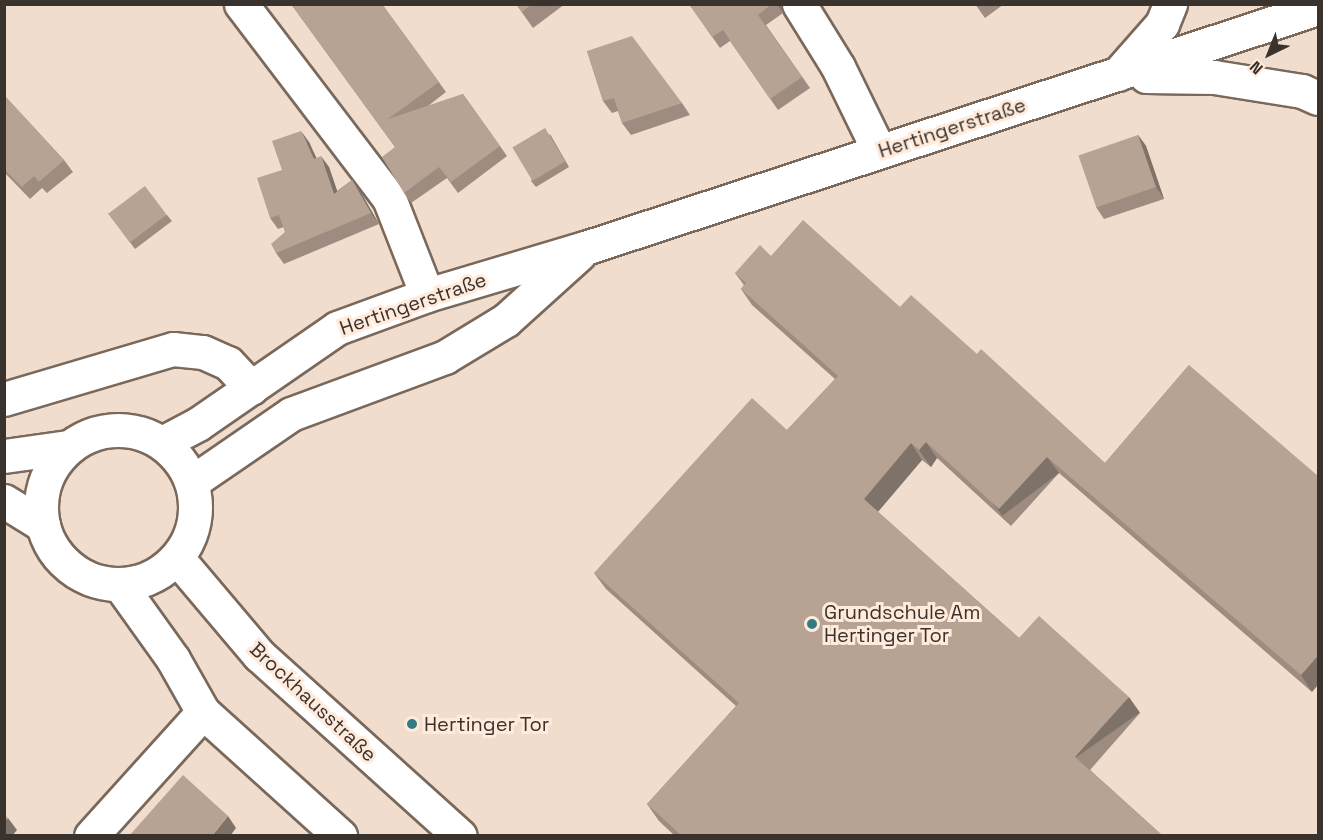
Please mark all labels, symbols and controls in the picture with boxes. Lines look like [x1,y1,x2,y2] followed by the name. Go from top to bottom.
[1239,24,1299,84] north arrow
[1245,56,1267,79] text: N
[875,93,1029,163] street label: Hertingerstraße
[337,268,489,340] street label: Hertingerstraße
[824,600,981,647] place label: Grundschule Am Hertinger Tor
[805,617,819,631] marker: Grundschule Am Hertinger Tor
[245,637,381,767] street label: Brockhausstraße
[424,712,550,736] place label: Hertinger Tor
[405,717,419,731] marker: Hertinger Tor

